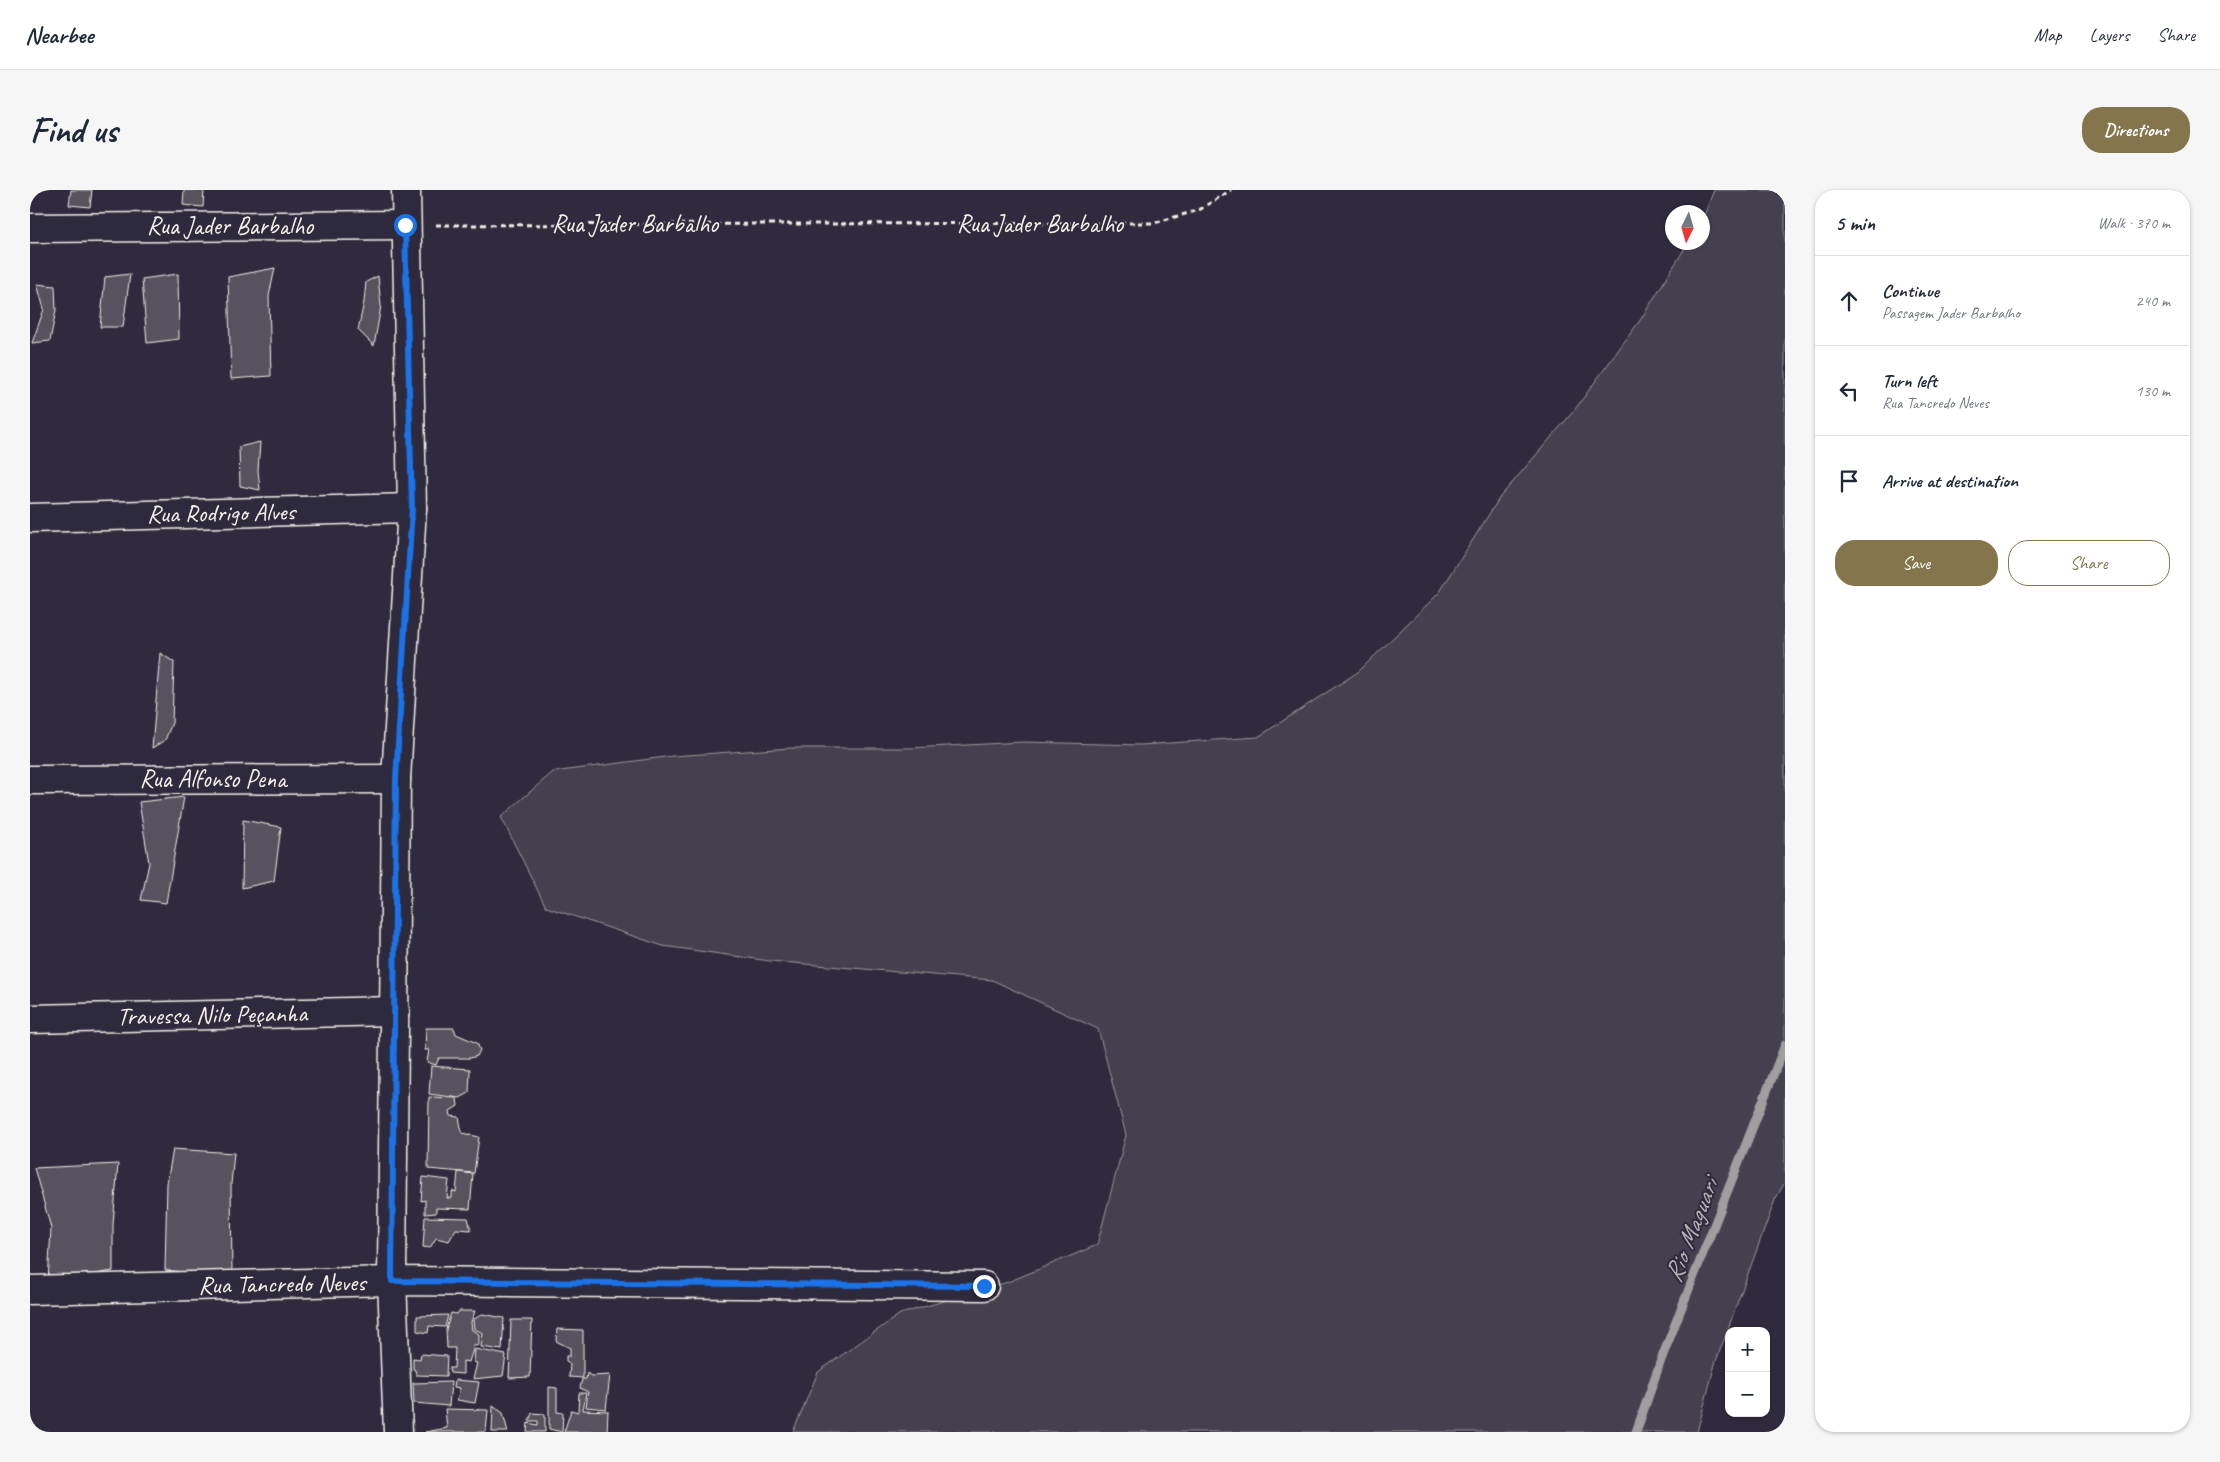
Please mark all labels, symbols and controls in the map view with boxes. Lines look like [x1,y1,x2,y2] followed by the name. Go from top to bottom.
[25,20,93,50] text: Nearbee
[2034,24,2062,46] text: Map
[2090,24,2129,46] text: Layers
[2157,24,2195,46] text: Share
[2082,107,2190,153] button: Directions
[30,108,117,153] text: Find us
[1665,205,1710,250] north arrow
[552,208,719,240] street label: Rua Jader Barbalho
[957,208,1124,240] street label: Rua Jader Barbalho
[147,210,314,242] street label: Rua Jader Barbalho
[1835,210,1875,236] text: 5 min
[2098,213,2170,233] text: Walk · 370 m
[394,214,417,237] route start
[1882,279,1939,303] text: Continue
[1835,287,1863,315] icon: ahead
[2136,291,2170,311] text: 240 m
[1882,303,2020,323] text: Passagem Jader Barbalho
[1882,369,1937,393] text: Turn left
[1835,377,1863,405] icon: left
[2136,381,2170,401] text: 130 m
[1882,393,1989,413] text: Rua Tancredo Neves
[1835,467,1863,495] icon: arrive
[1882,469,2018,493] text: Arrive at destination
[147,496,298,530] street label: Rua Rodrigo Alves
[1835,540,1998,586] button: Save
[2008,540,2170,586] button: Share
[140,763,289,795] street label: Rua Alfonso Pena
[117,997,309,1033] street label: Travessa Nilo Peçanha
[1656,1169,1728,1287] water label: Rio Maguari
[198,1267,368,1301] street label: Rua Tancredo Neves
[973,1275,996,1298] route end
[1725,1327,1770,1417] map controls
[1725,1327,1770,1372] button: +
[1725,1372,1770,1417] button: −

